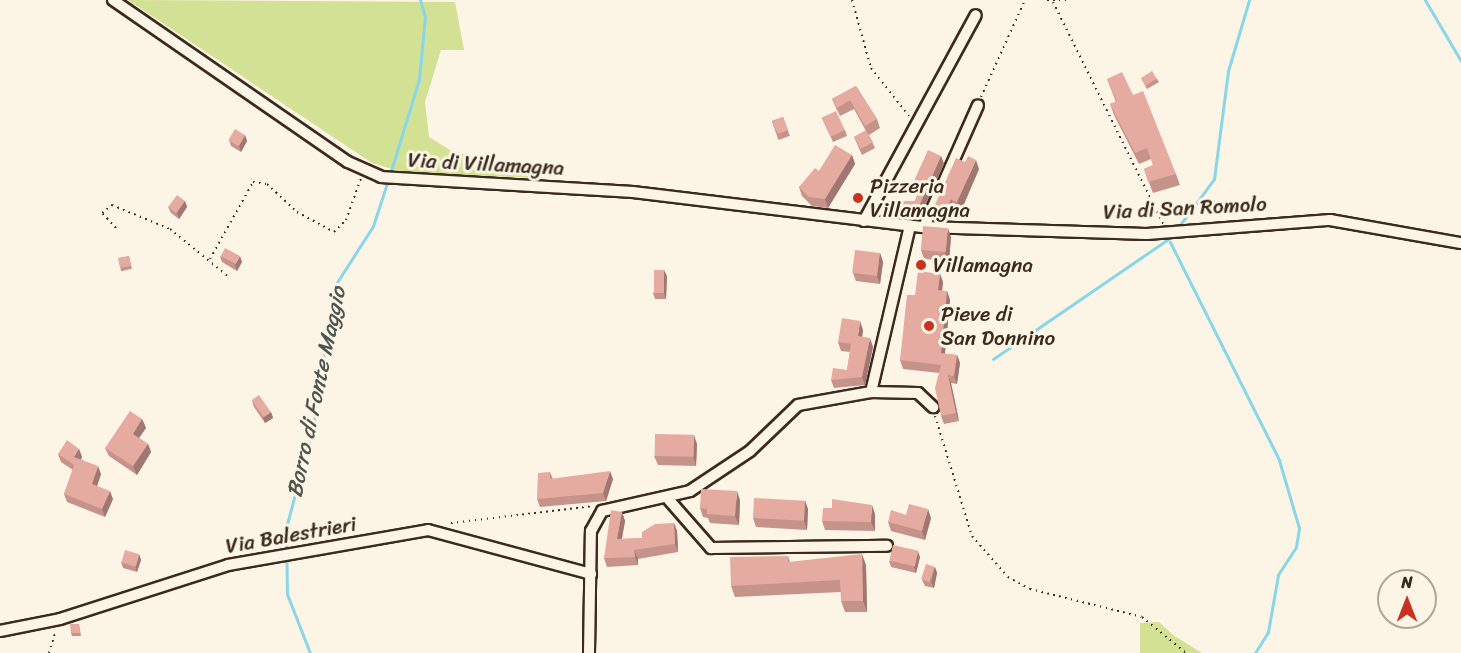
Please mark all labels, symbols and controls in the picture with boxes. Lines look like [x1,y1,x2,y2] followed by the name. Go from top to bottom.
[407,147,565,181] street label: Via di Villamagna
[870,173,970,223] place label: Pizzeria Villamagna
[851,191,865,205] marker: Pizzeria Villamagna
[1103,191,1267,225] street label: Via di San Romolo
[933,252,1033,278] place label: Villamagna
[914,258,928,272] marker: Villamagna
[281,285,351,499] water label: Borro di Fonte Maggio
[941,301,1055,351] place label: Pieve di San Donnino
[922,319,936,333] marker: Pieve di San Donnino
[224,511,358,559] street label: Via Balestrieri
[1401,568,1413,597] text: N
[1377,569,1437,629] north arrow

